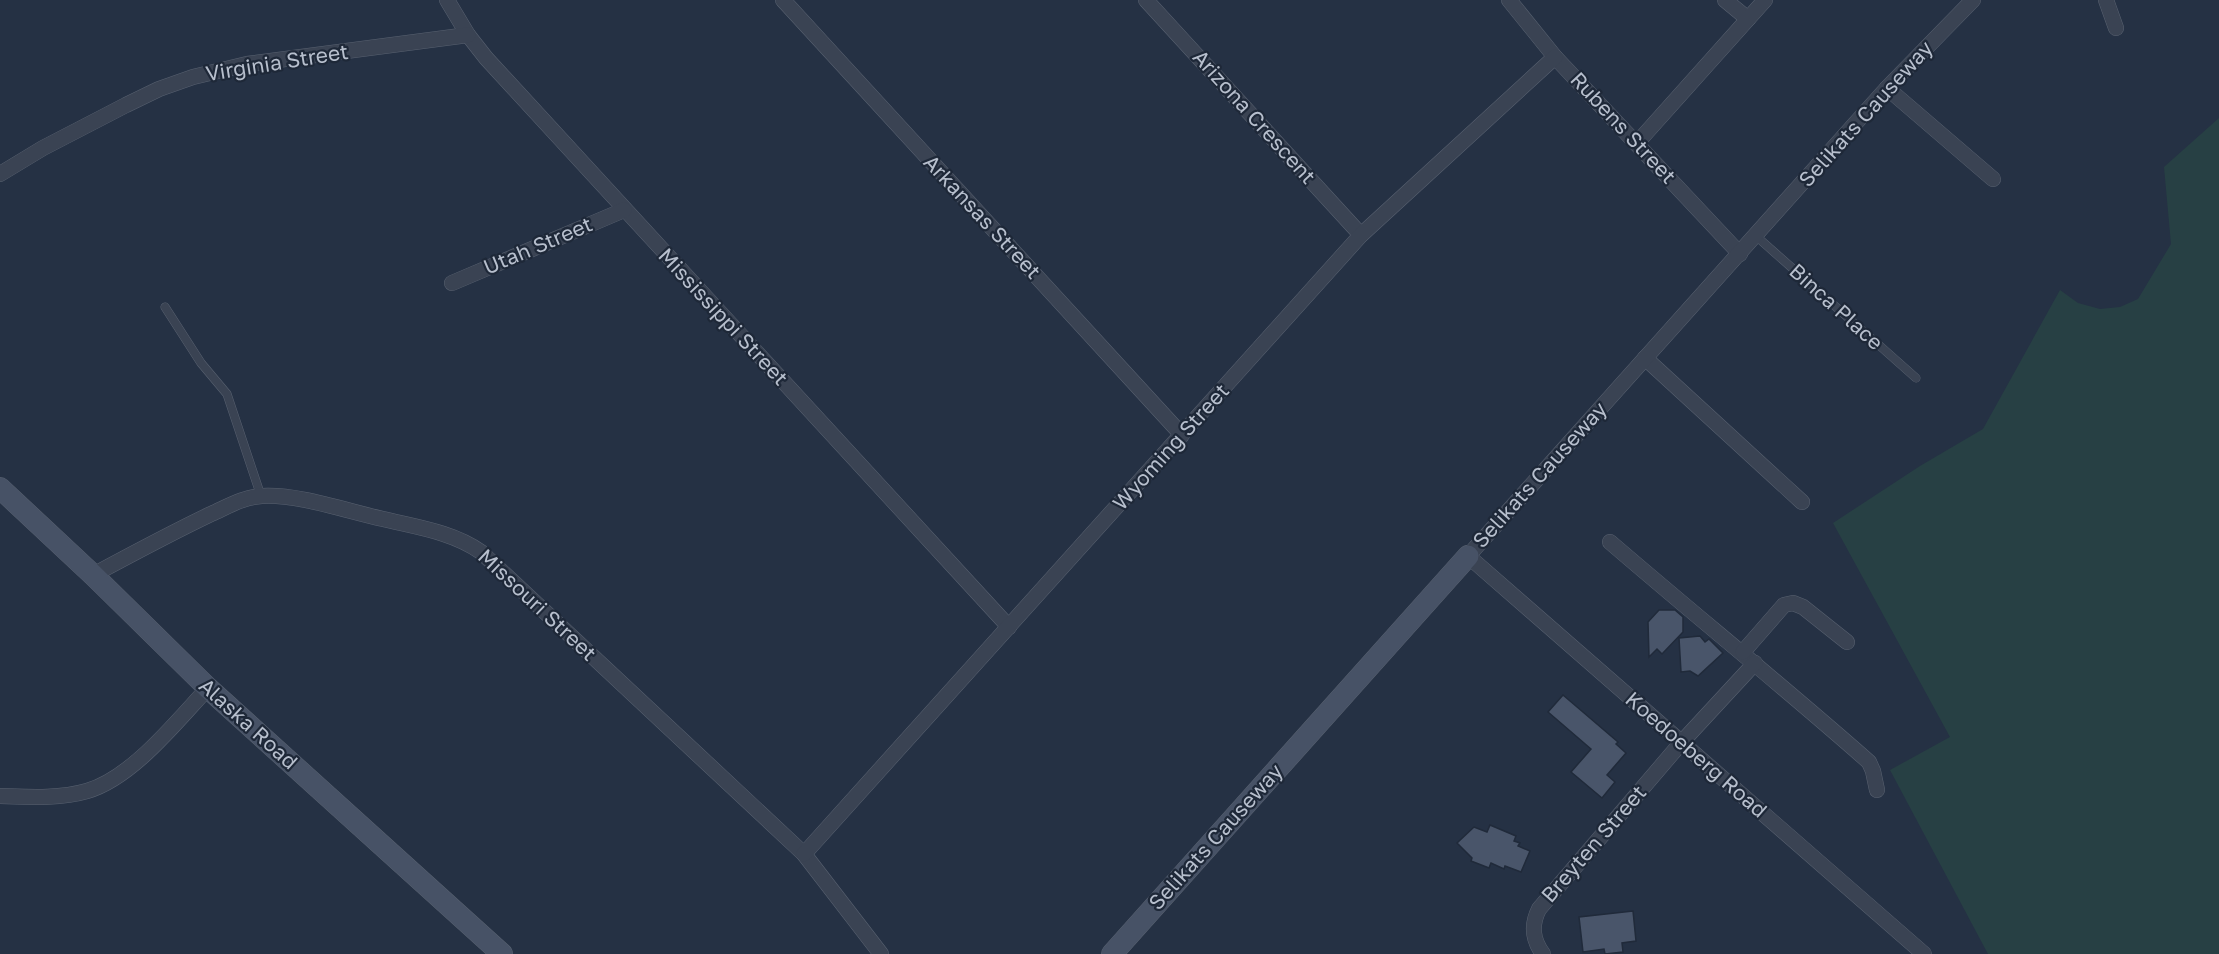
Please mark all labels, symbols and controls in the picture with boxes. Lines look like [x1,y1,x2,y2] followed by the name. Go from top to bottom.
[1793,35,1938,192] street label: Selikats Causeway
[204,38,350,86] street label: Virginia Street
[1188,44,1322,189] street label: Arizona Crescent
[1565,66,1682,189] street label: Rubens Street
[919,149,1047,284] street label: Arkansas Street
[479,210,596,280] street label: Utah Street
[653,242,794,390] street label: Mississippi Street
[1784,257,1889,355] street label: Binca Place
[1107,378,1234,515] street label: Wyoming Street
[1467,396,1612,553] street label: Selikats Causeway
[473,543,602,666] street label: Missouri Street
[194,672,303,774] street label: Alaska Road
[1620,686,1773,823] street label: Koedoeberg Road
[1143,758,1288,915] street label: Selikats Causeway
[1535,779,1651,907] street label: Breyten Street

